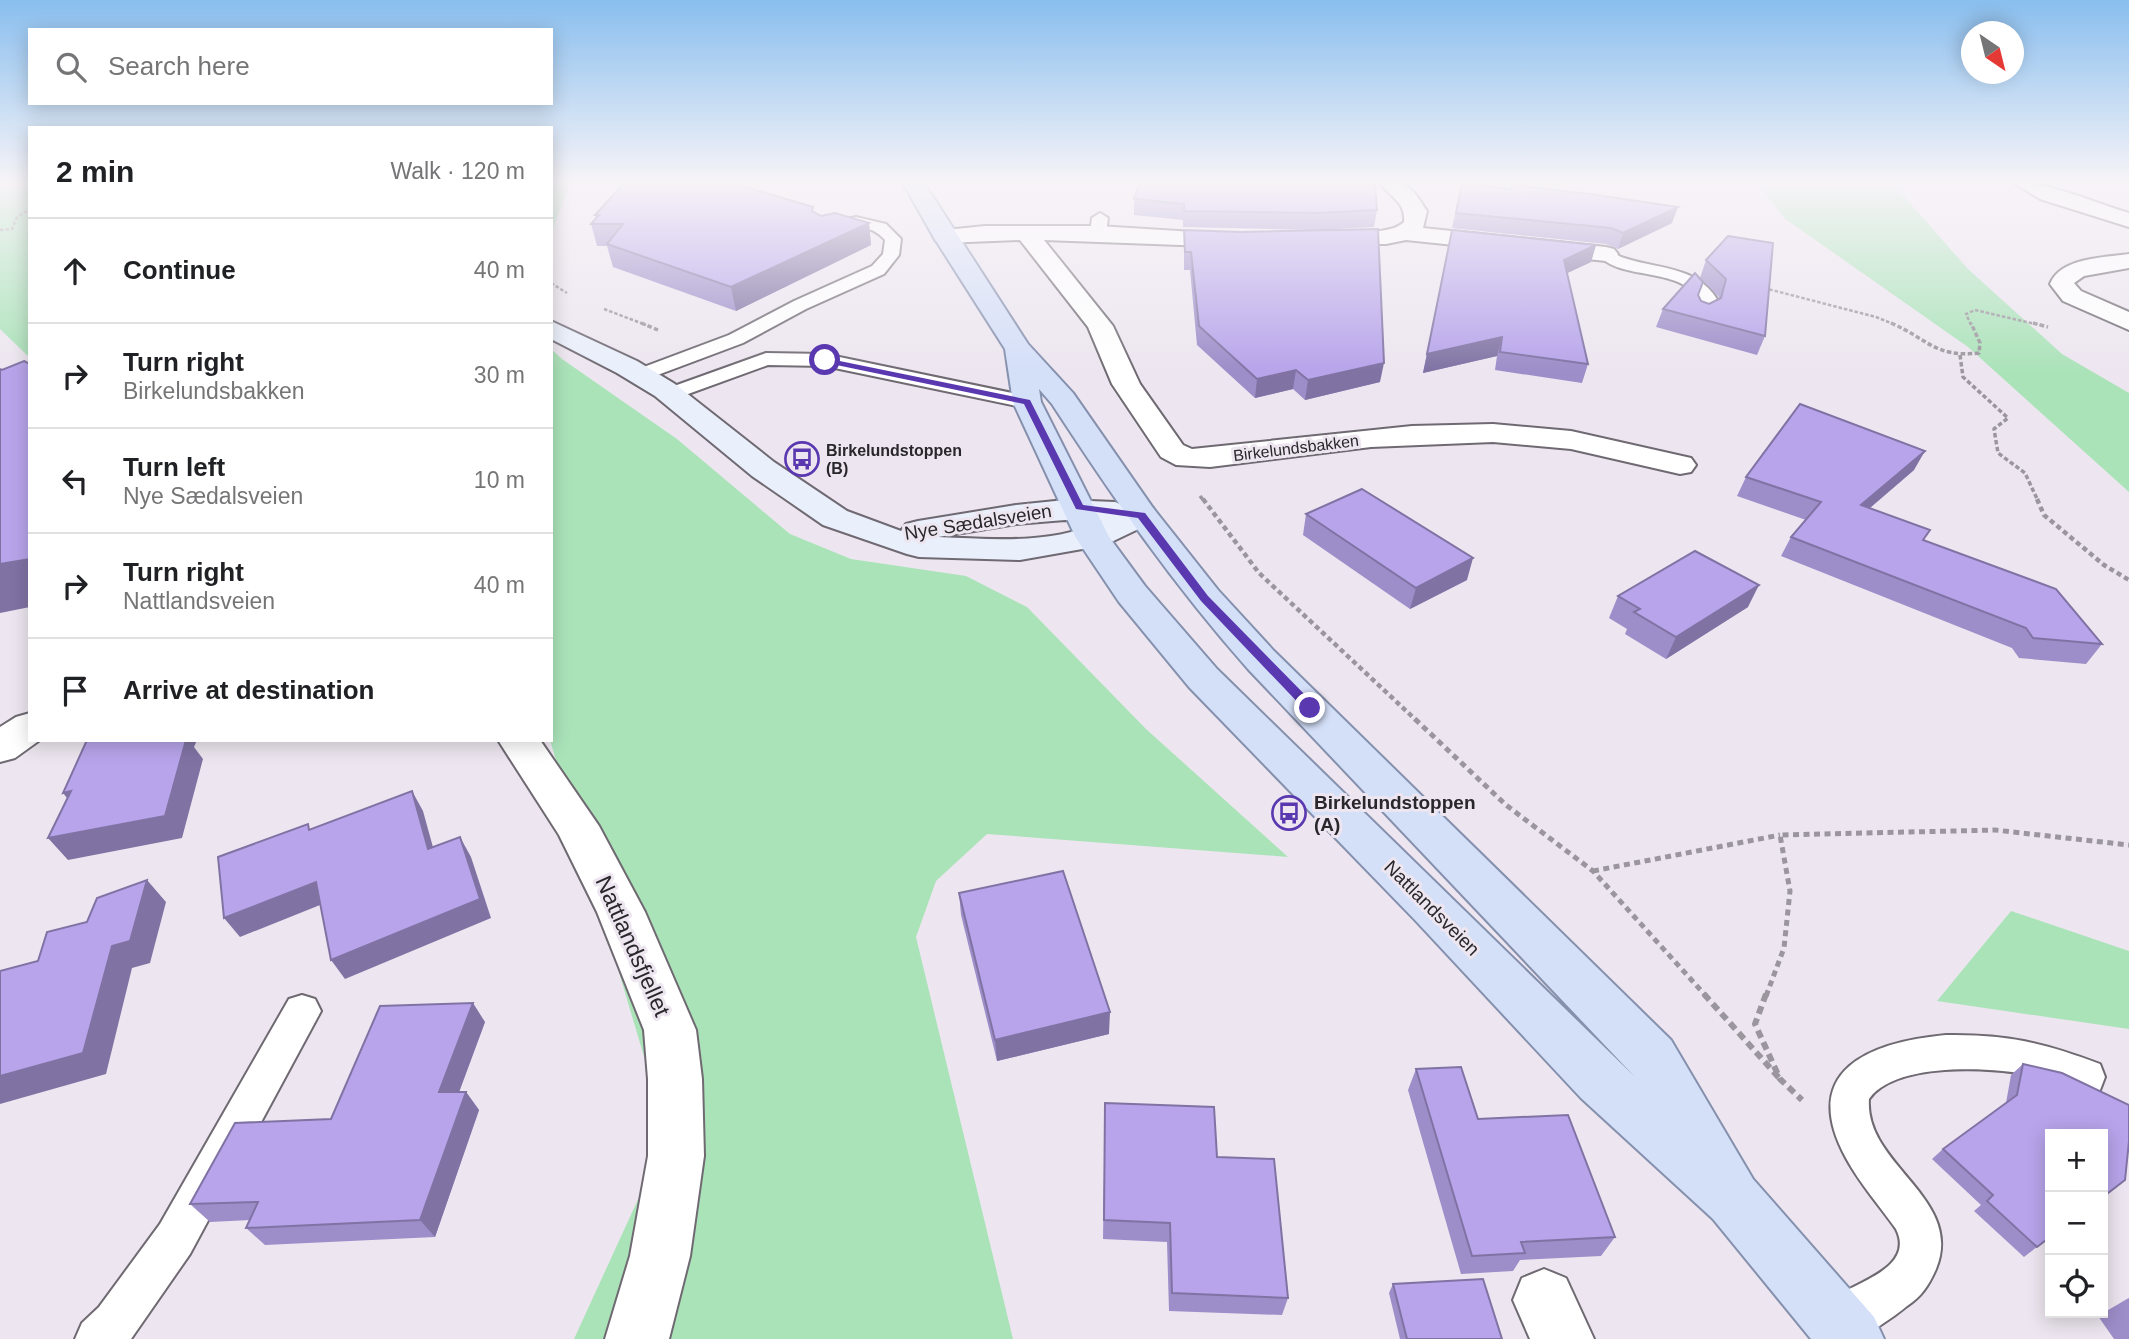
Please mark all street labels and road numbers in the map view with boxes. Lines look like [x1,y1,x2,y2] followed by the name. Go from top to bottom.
[1232,432,1360,464] street label: Birkelundsbakken
[903,500,1053,544] street label: Nye Sædalsveien
[1380,856,1484,960] street label: Nattlandsveien
[590,872,676,1021] street label: Nattlandsfjellet

